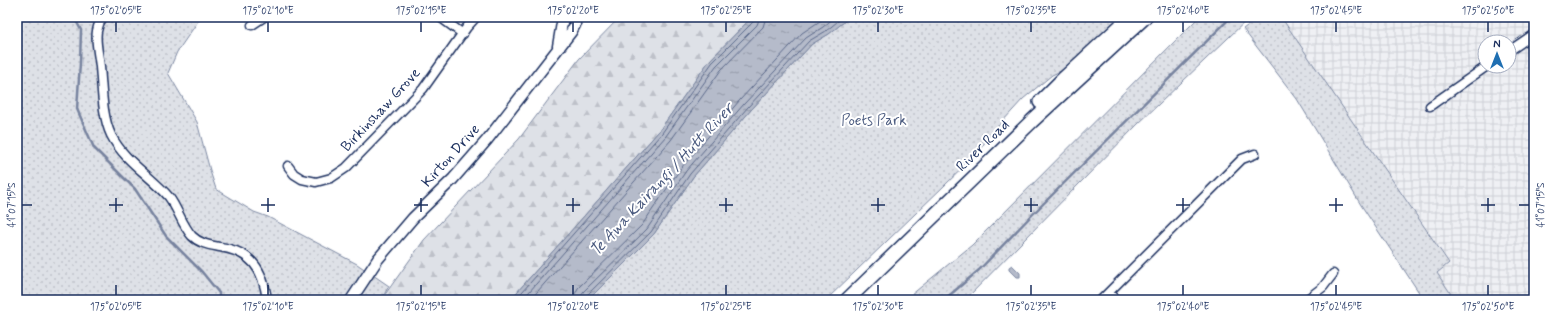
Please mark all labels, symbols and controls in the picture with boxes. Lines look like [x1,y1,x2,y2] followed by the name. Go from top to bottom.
[90,4,142,18] text: 175°02'05"E
[242,4,294,18] text: 175°02'10"E
[396,4,447,18] text: 175°02'15"E
[547,4,599,18] text: 175°02'20"E
[700,4,752,18] text: 175°02'25"E
[852,4,904,18] text: 175°02'30"E
[1006,4,1057,18] text: 175°02'35"E
[1157,4,1209,18] text: 175°02'40"E
[1310,4,1362,18] text: 175°02'45"E
[1462,4,1514,18] text: 175°02'50"E
[1477,34,1517,74] north arrow
[1493,38,1501,52] text: N
[337,64,425,156] street label: Birkinshaw Grove
[585,97,742,262] water label: Te Awa Kairangi / Hutt River
[841,111,907,131] park label: Poets Park
[952,116,1014,176] street label: River Road
[417,120,485,192] street label: Kirton Drive
[5,182,19,228] text: 41°07'15"S
[1534,182,1548,228] text: 41°07'15"S
[90,300,142,314] text: 175°02'05"E
[242,300,294,314] text: 175°02'10"E
[396,300,447,314] text: 175°02'15"E
[547,300,599,314] text: 175°02'20"E
[700,300,752,314] text: 175°02'25"E
[852,300,904,314] text: 175°02'30"E
[1006,300,1057,314] text: 175°02'35"E
[1157,300,1209,314] text: 175°02'40"E
[1310,300,1362,314] text: 175°02'45"E
[1462,300,1514,314] text: 175°02'50"E

